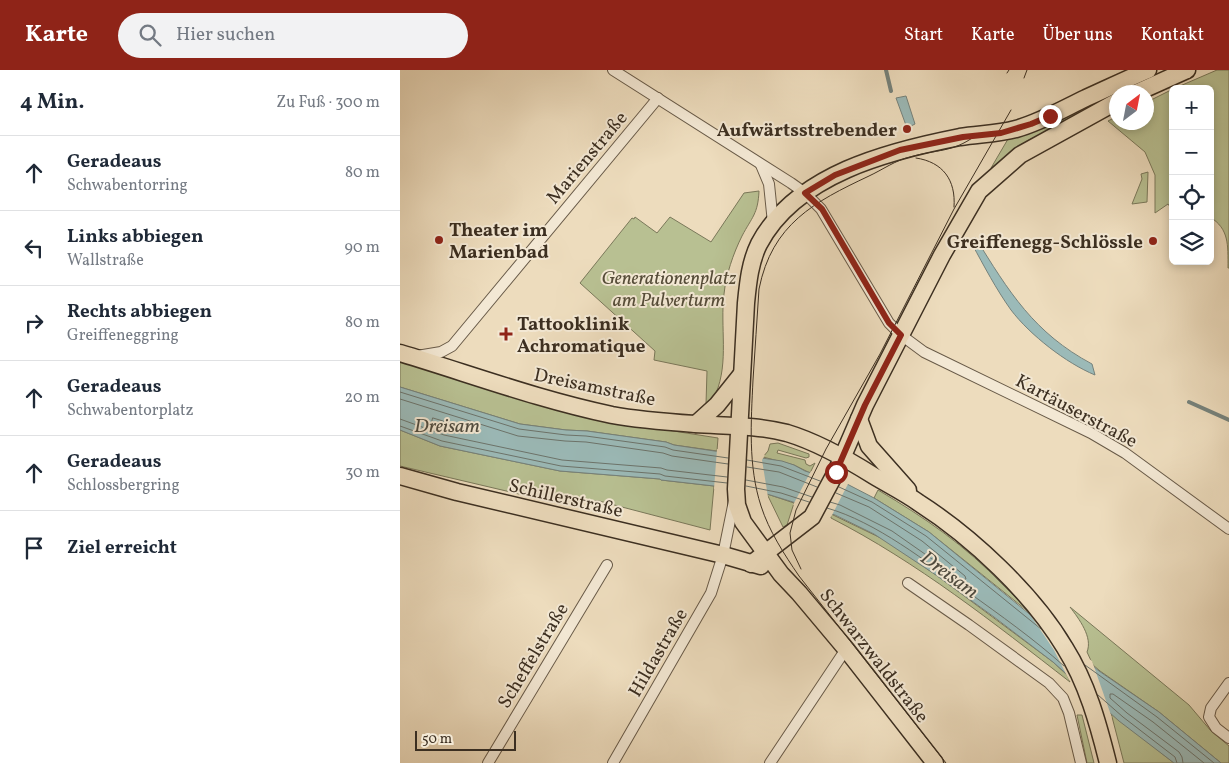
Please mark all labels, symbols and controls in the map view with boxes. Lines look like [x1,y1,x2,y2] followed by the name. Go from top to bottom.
[118,13,468,58] search box
[25,18,88,52] text: Karte
[136,21,164,49] icon: search
[176,22,275,48] text: Hier suchen
[904,23,943,48] text: Start
[971,23,1015,48] text: Karte
[1043,23,1113,48] text: Über uns
[1141,23,1204,48] text: Kontakt
[1109,85,1154,130] north arrow
[1169,85,1214,265] map controls
[1169,85,1214,130] button: +
[20,88,84,117] text: 4 Min.
[276,92,380,114] text: Zu Fuß · 300 m
[1039,105,1062,128] route end
[541,106,634,210] street label: Marienstraße
[717,118,897,144] place label: Aufwärtsstrebender
[901,123,913,135] marker: Aufwärtsstrebender
[1169,130,1214,175] button: −
[67,149,162,175] text: Geradeaus
[20,159,48,187] icon: ahead
[345,162,380,184] text: 80 m
[67,175,188,197] text: Schwabentorring
[1169,175,1214,220] button: locate
[449,218,549,266] place label: Theater im Marienbad
[1169,220,1214,265] button: layers
[67,224,204,250] text: Links abbiegen
[947,230,1143,256] place label: Greiffenegg-Schlössle
[20,234,48,262] icon: left
[433,234,445,246] marker: Theater im Marienbad
[1147,235,1159,247] marker: Greiffenegg-Schlössle
[344,237,380,259] text: 90 m
[67,250,144,272] text: Wallstraße
[602,266,737,314] park label: Generationenplatz am Pulverturm
[67,299,212,325] text: Rechts abbiegen
[20,309,48,337] icon: right
[345,312,380,334] text: 80 m
[517,312,646,360] place label: Tattooklinik Achromatique
[67,325,179,347] text: Greiffeneggring
[499,327,513,341] marker: Tattooklinik Achromatique
[531,362,658,414] street label: Dreisamstraße
[1010,369,1142,455] street label: Kartäuserstraße
[67,374,162,400] text: Geradeaus
[20,384,48,412] icon: ahead
[345,387,380,409] text: 20 m
[67,400,194,422] text: Schwabentorplatz
[414,413,480,441] water label: Dreisam
[67,449,162,475] text: Geradeaus
[20,459,48,487] icon: ahead
[825,461,848,484] route start
[345,462,380,484] text: 30 m
[506,473,625,525] street label: Schillerstraße
[67,475,180,497] text: Schlossbergring
[20,534,48,562] icon: arrive
[67,535,177,561] text: Ziel erreicht
[914,545,984,606] water label: Dreisam
[813,584,934,729] street label: Schwarzwaldstraße
[492,598,575,714] street label: Scheffelstraße
[623,604,695,702] street label: Hildastraße
[415,728,516,751] scale bar
[422,730,452,749] text: 50 m

